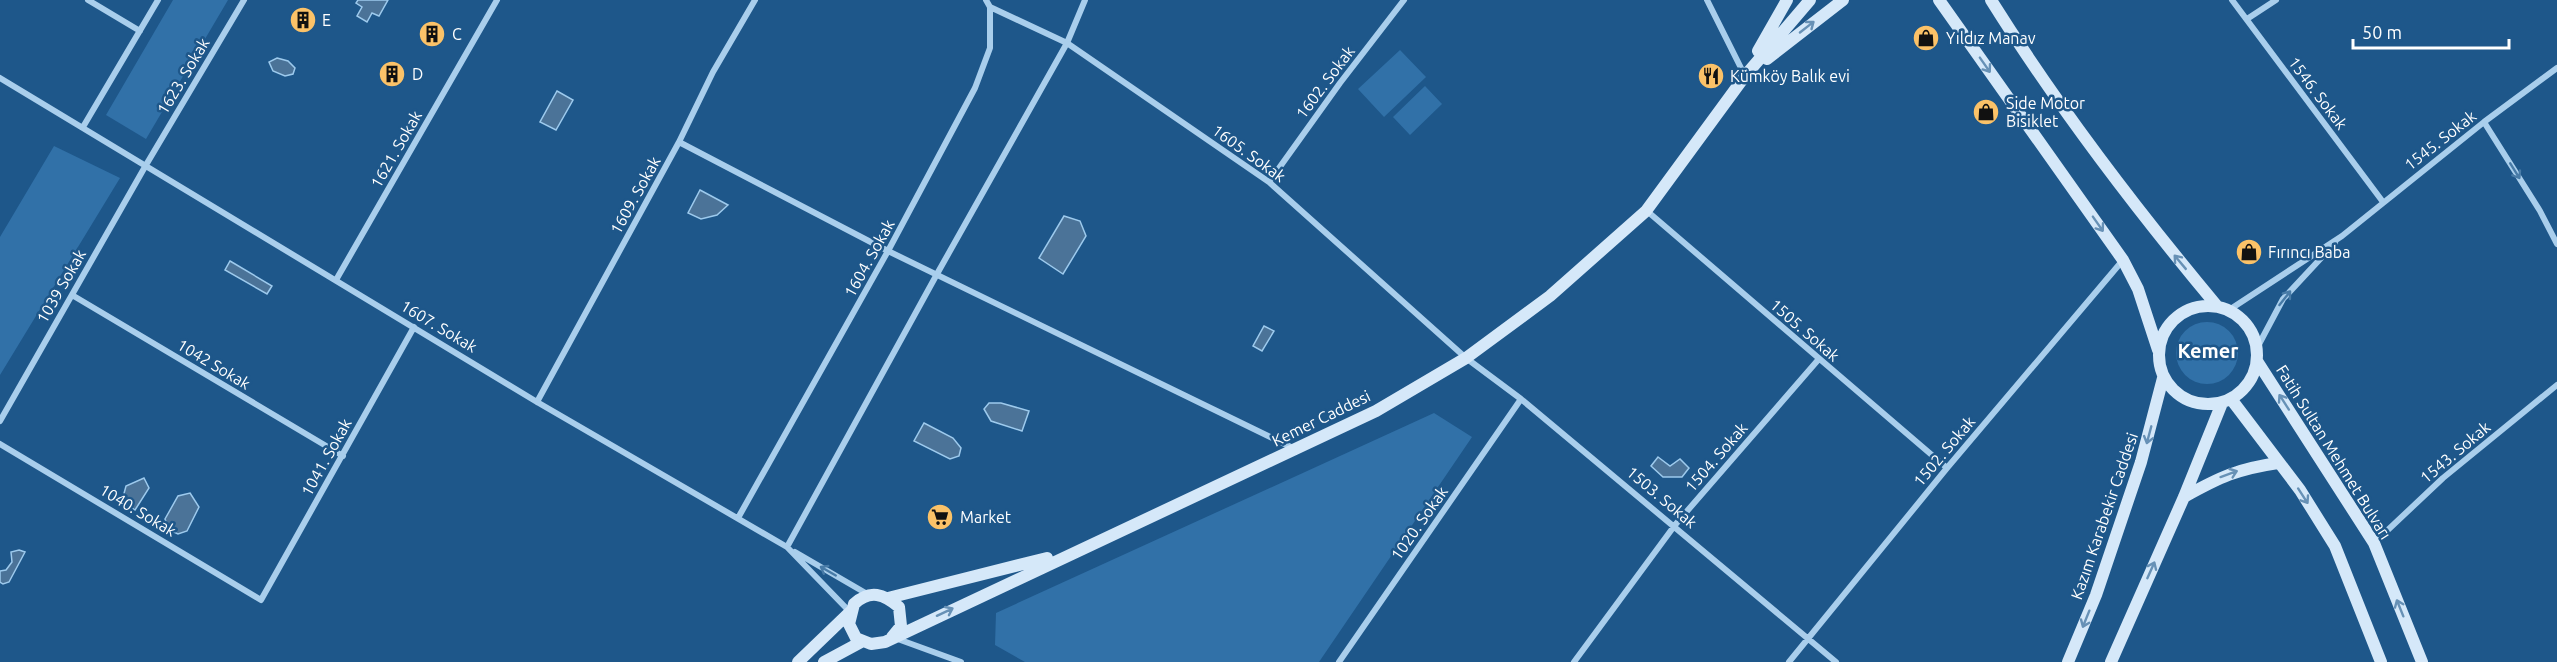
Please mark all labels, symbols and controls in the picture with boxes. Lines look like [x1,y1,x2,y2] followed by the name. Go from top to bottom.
[288,5,318,35] building icon: E
[322,11,331,29] place label: E
[2353,12,2509,50] scale bar
[417,19,447,49] building icon: C
[1799,20,1815,33] one-way arrow
[2362,22,2402,42] text: 50 m
[1911,23,1941,53] shop icon: Yıldız Manav
[452,25,462,43] place label: C
[1946,29,2036,47] place label: Yıldız Manav
[153,35,213,117] street label: 1623. Sokak
[1292,42,1358,122] street label: 1602. Sokak
[2285,53,2351,133] street label: 1546. Sokak
[1979,56,1991,72] one-way arrow
[377,59,407,89] building icon: D
[1696,61,1726,91] restaurant icon: Kümköy Balık evi
[412,65,423,83] place label: D
[1730,67,1850,85] place label: Kümköy Balık evi
[2006,94,2085,130] place label: Side Motor Bisiklet
[1971,97,2001,127] shop icon: Side Motor Bisiklet
[2401,106,2479,174] street label: 1545. Sokak
[367,107,425,191] street label: 1621. Sokak
[1209,120,1289,186] street label: 1605. Sokak
[606,153,664,237] street label: 1609. Sokak
[2509,162,2521,179] one-way arrow
[2092,215,2104,232] one-way arrow
[840,216,898,300] street label: 1604. Sokak
[2234,237,2264,267] shop icon: Fırıncı Baba
[2268,243,2350,261] place label: Fırıncı Baba
[33,246,89,326] street label: 1039 Sokak
[2173,254,2186,270] one-way arrow
[2279,290,2292,306] one-way arrow
[1767,295,1843,365] street label: 1505. Sokak
[398,296,480,356] street label: 1607. Sokak
[174,335,254,393] street label: 1042 Sokak
[2177,339,2239,362] district label: Kemer
[2273,362,2395,542] street label: Fatih Sultan Mehmet Bulvarı
[1269,386,1373,450] street label: Kemer Caddesi
[2278,395,2290,411] one-way arrow
[1910,412,1978,490] street label: 1502. Sokak
[297,415,355,499] street label: 1041. Sokak
[2416,418,2494,486] street label: 1543. Sokak
[1681,419,1751,495] street label: 1504. Sokak
[2143,425,2154,444] one-way arrow
[2067,430,2141,602] street label: Kazım Karabekir Caddesi
[1623,463,1701,531] street label: 1503. Sokak
[2219,467,2238,478] one-way arrow
[97,480,179,540] street label: 1040. Sokak
[1387,483,1451,563] street label: 1020. Sokak
[2297,487,2309,504] one-way arrow
[925,502,955,532] supermarket icon: Market
[960,508,1012,526] place label: Market
[2146,561,2157,580] one-way arrow
[820,565,837,577] one-way arrow
[2394,599,2405,618] one-way arrow
[936,605,954,617] one-way arrow
[2080,610,2091,628] one-way arrow

